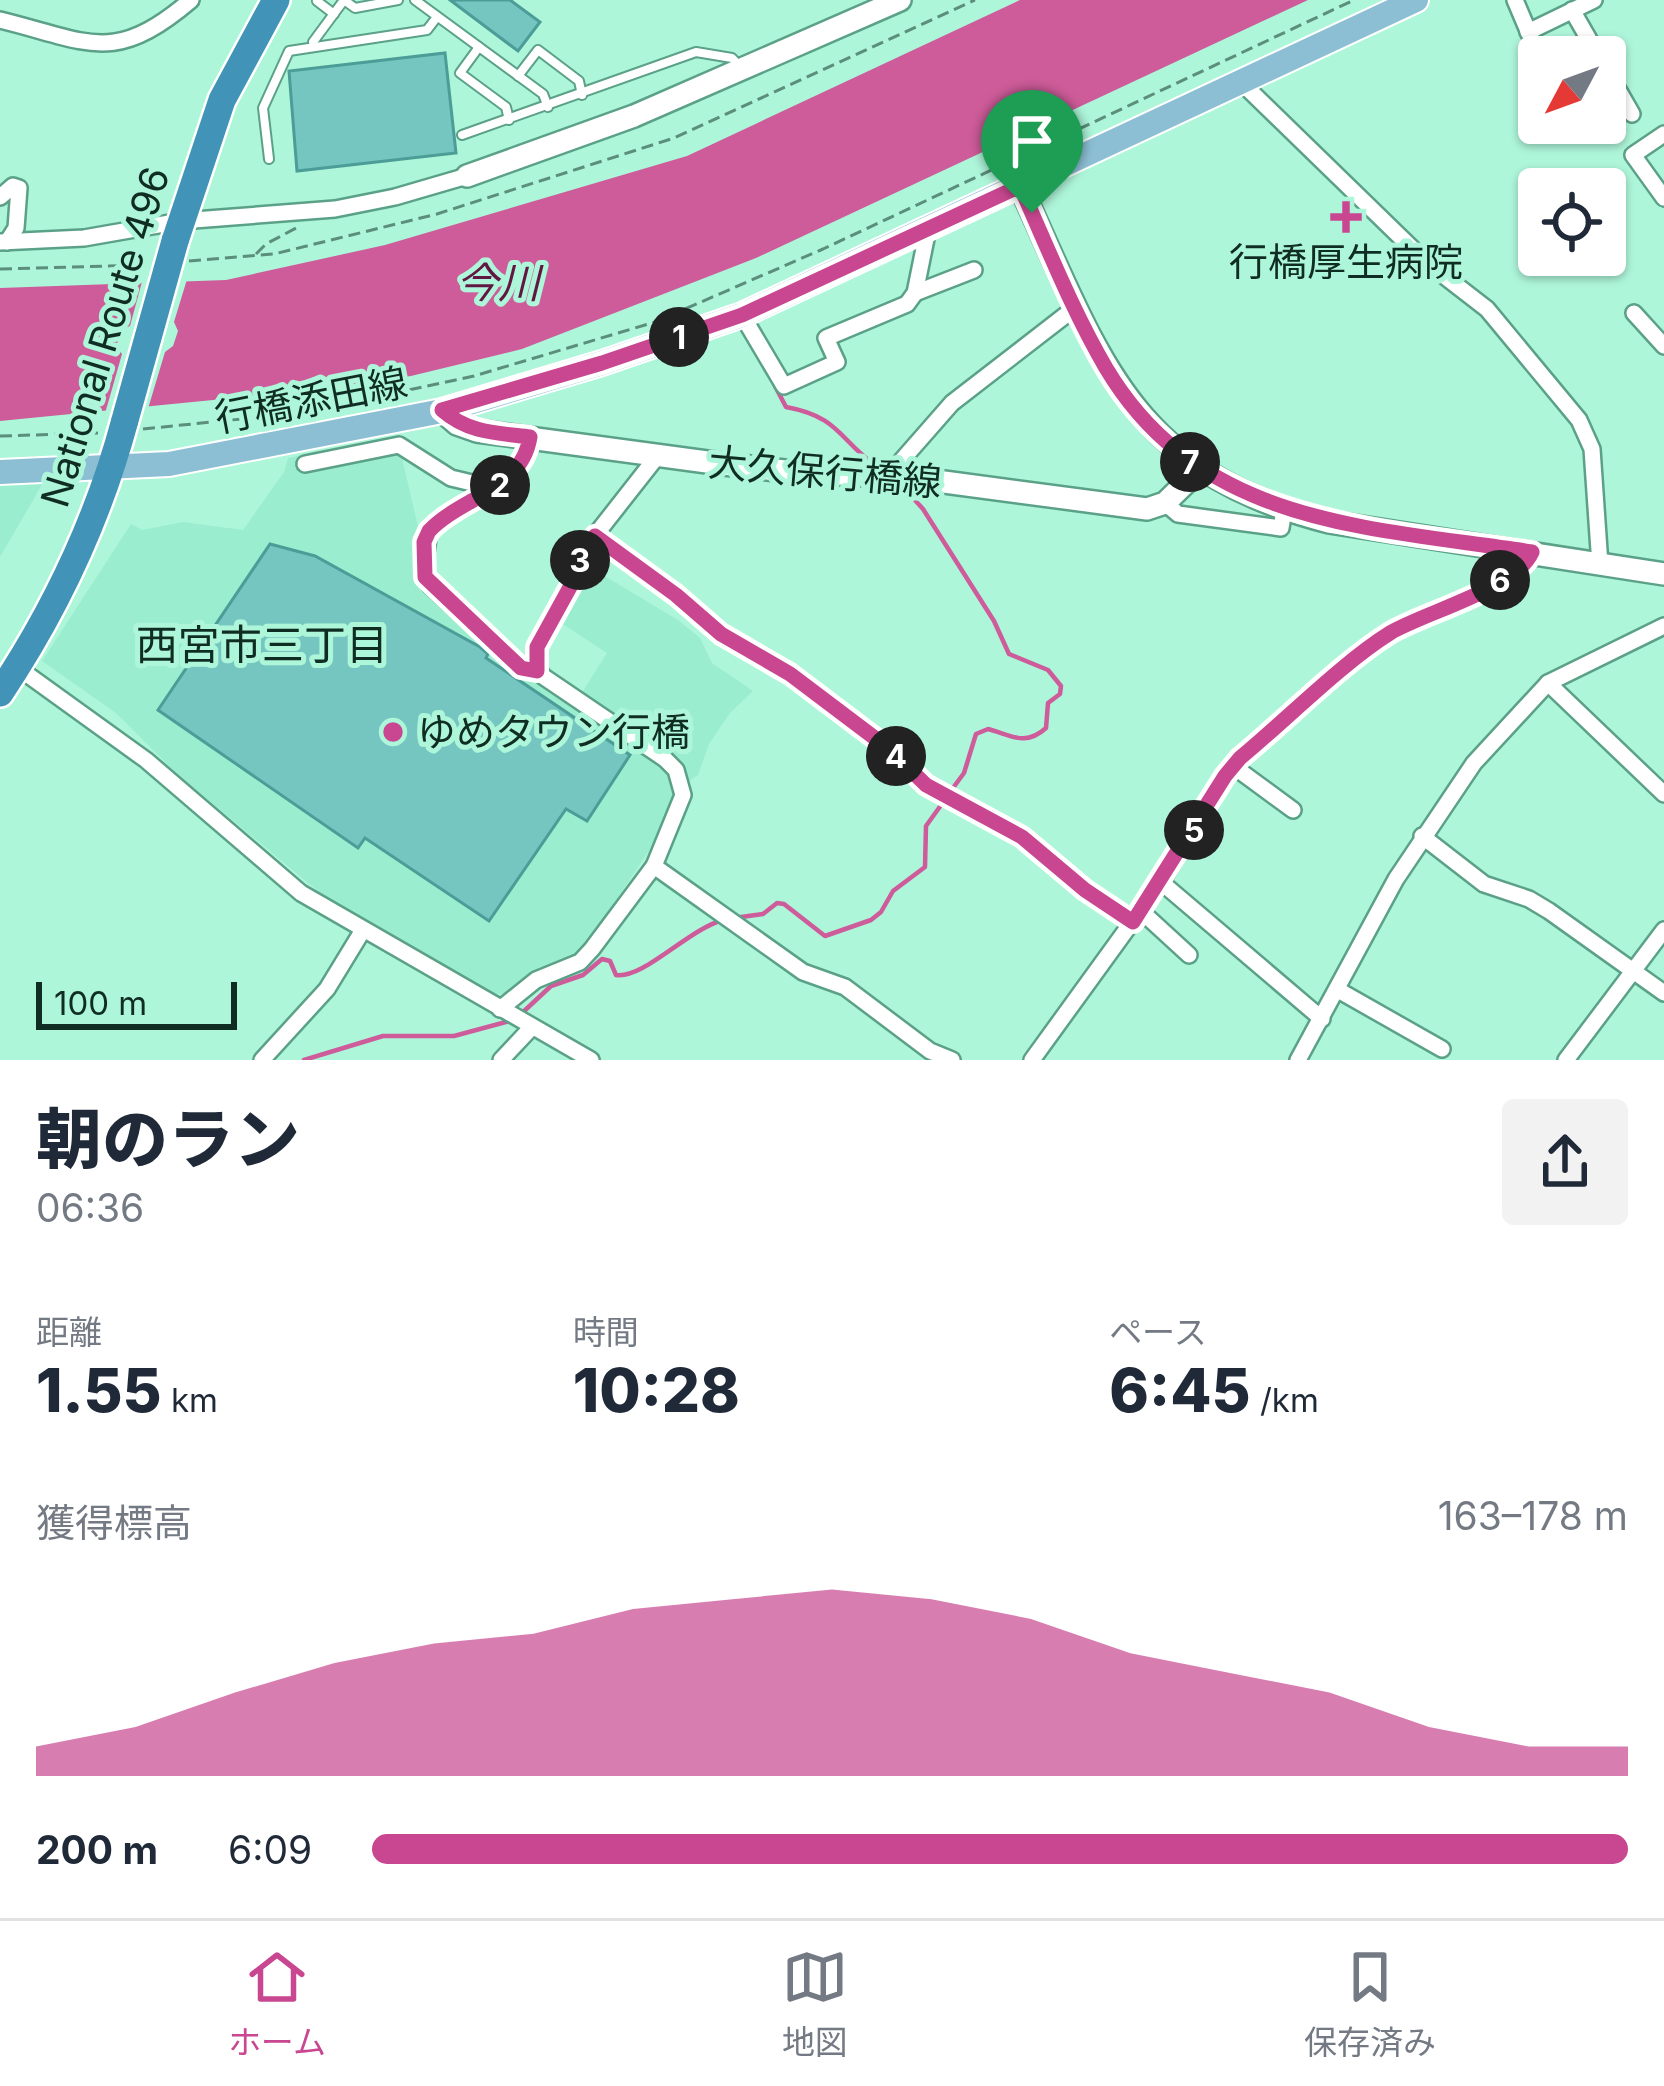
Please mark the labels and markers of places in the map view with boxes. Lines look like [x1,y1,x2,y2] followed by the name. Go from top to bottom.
[981,90,1083,213] pin
[1330,201,1362,233] marker: 行橋厚生病院
[1229,238,1463,285] place label: 行橋厚生病院
[649,307,709,367] pin: 1
[1160,432,1220,492] pin: 7
[470,455,530,515] pin: 2
[550,530,610,590] pin: 3
[1470,550,1530,610] pin: 6
[417,708,690,755] place label: ゆめタウン行橋
[380,719,406,745] marker: ゆめタウン行橋
[866,726,926,786] pin: 4
[1164,800,1224,860] pin: 5

